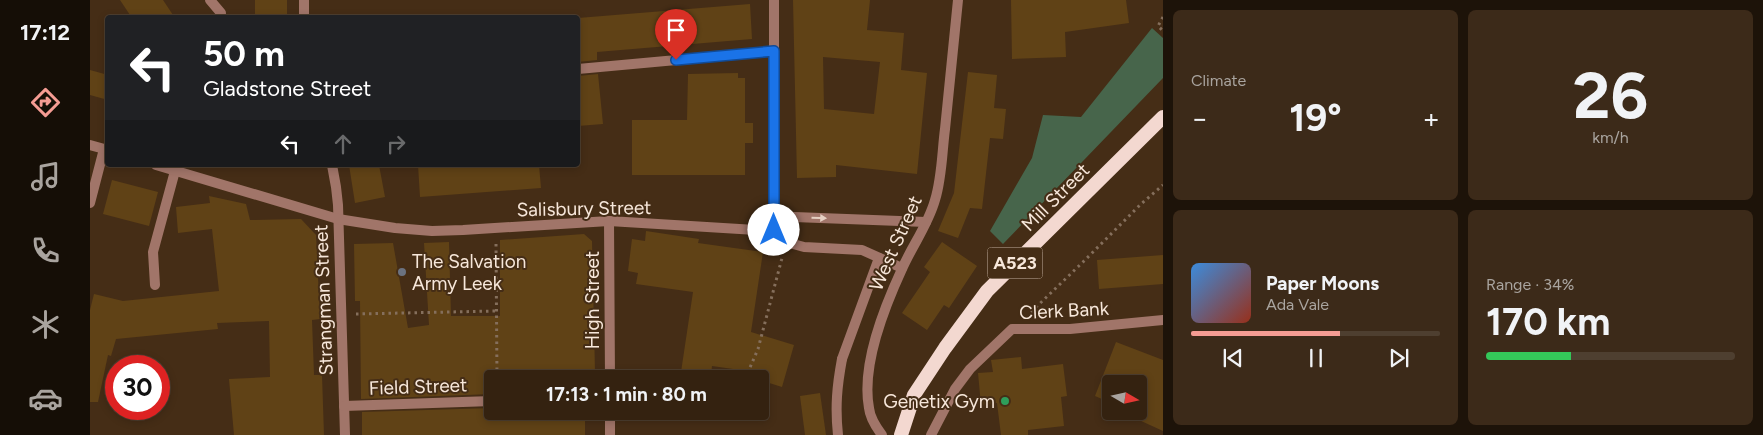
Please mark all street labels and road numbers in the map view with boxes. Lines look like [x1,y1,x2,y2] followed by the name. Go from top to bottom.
[1017,159,1094,236] street label: Mill Street
[864,192,927,294] street label: West Street
[516,196,652,221] street label: Salisbury Street
[309,224,338,376] street label: Strangman Street
[988,248,1042,278] road number: A523
[581,251,604,349] street label: High Street
[1019,297,1110,324] street label: Clerk Bank
[368,373,468,400] street label: Field Street

